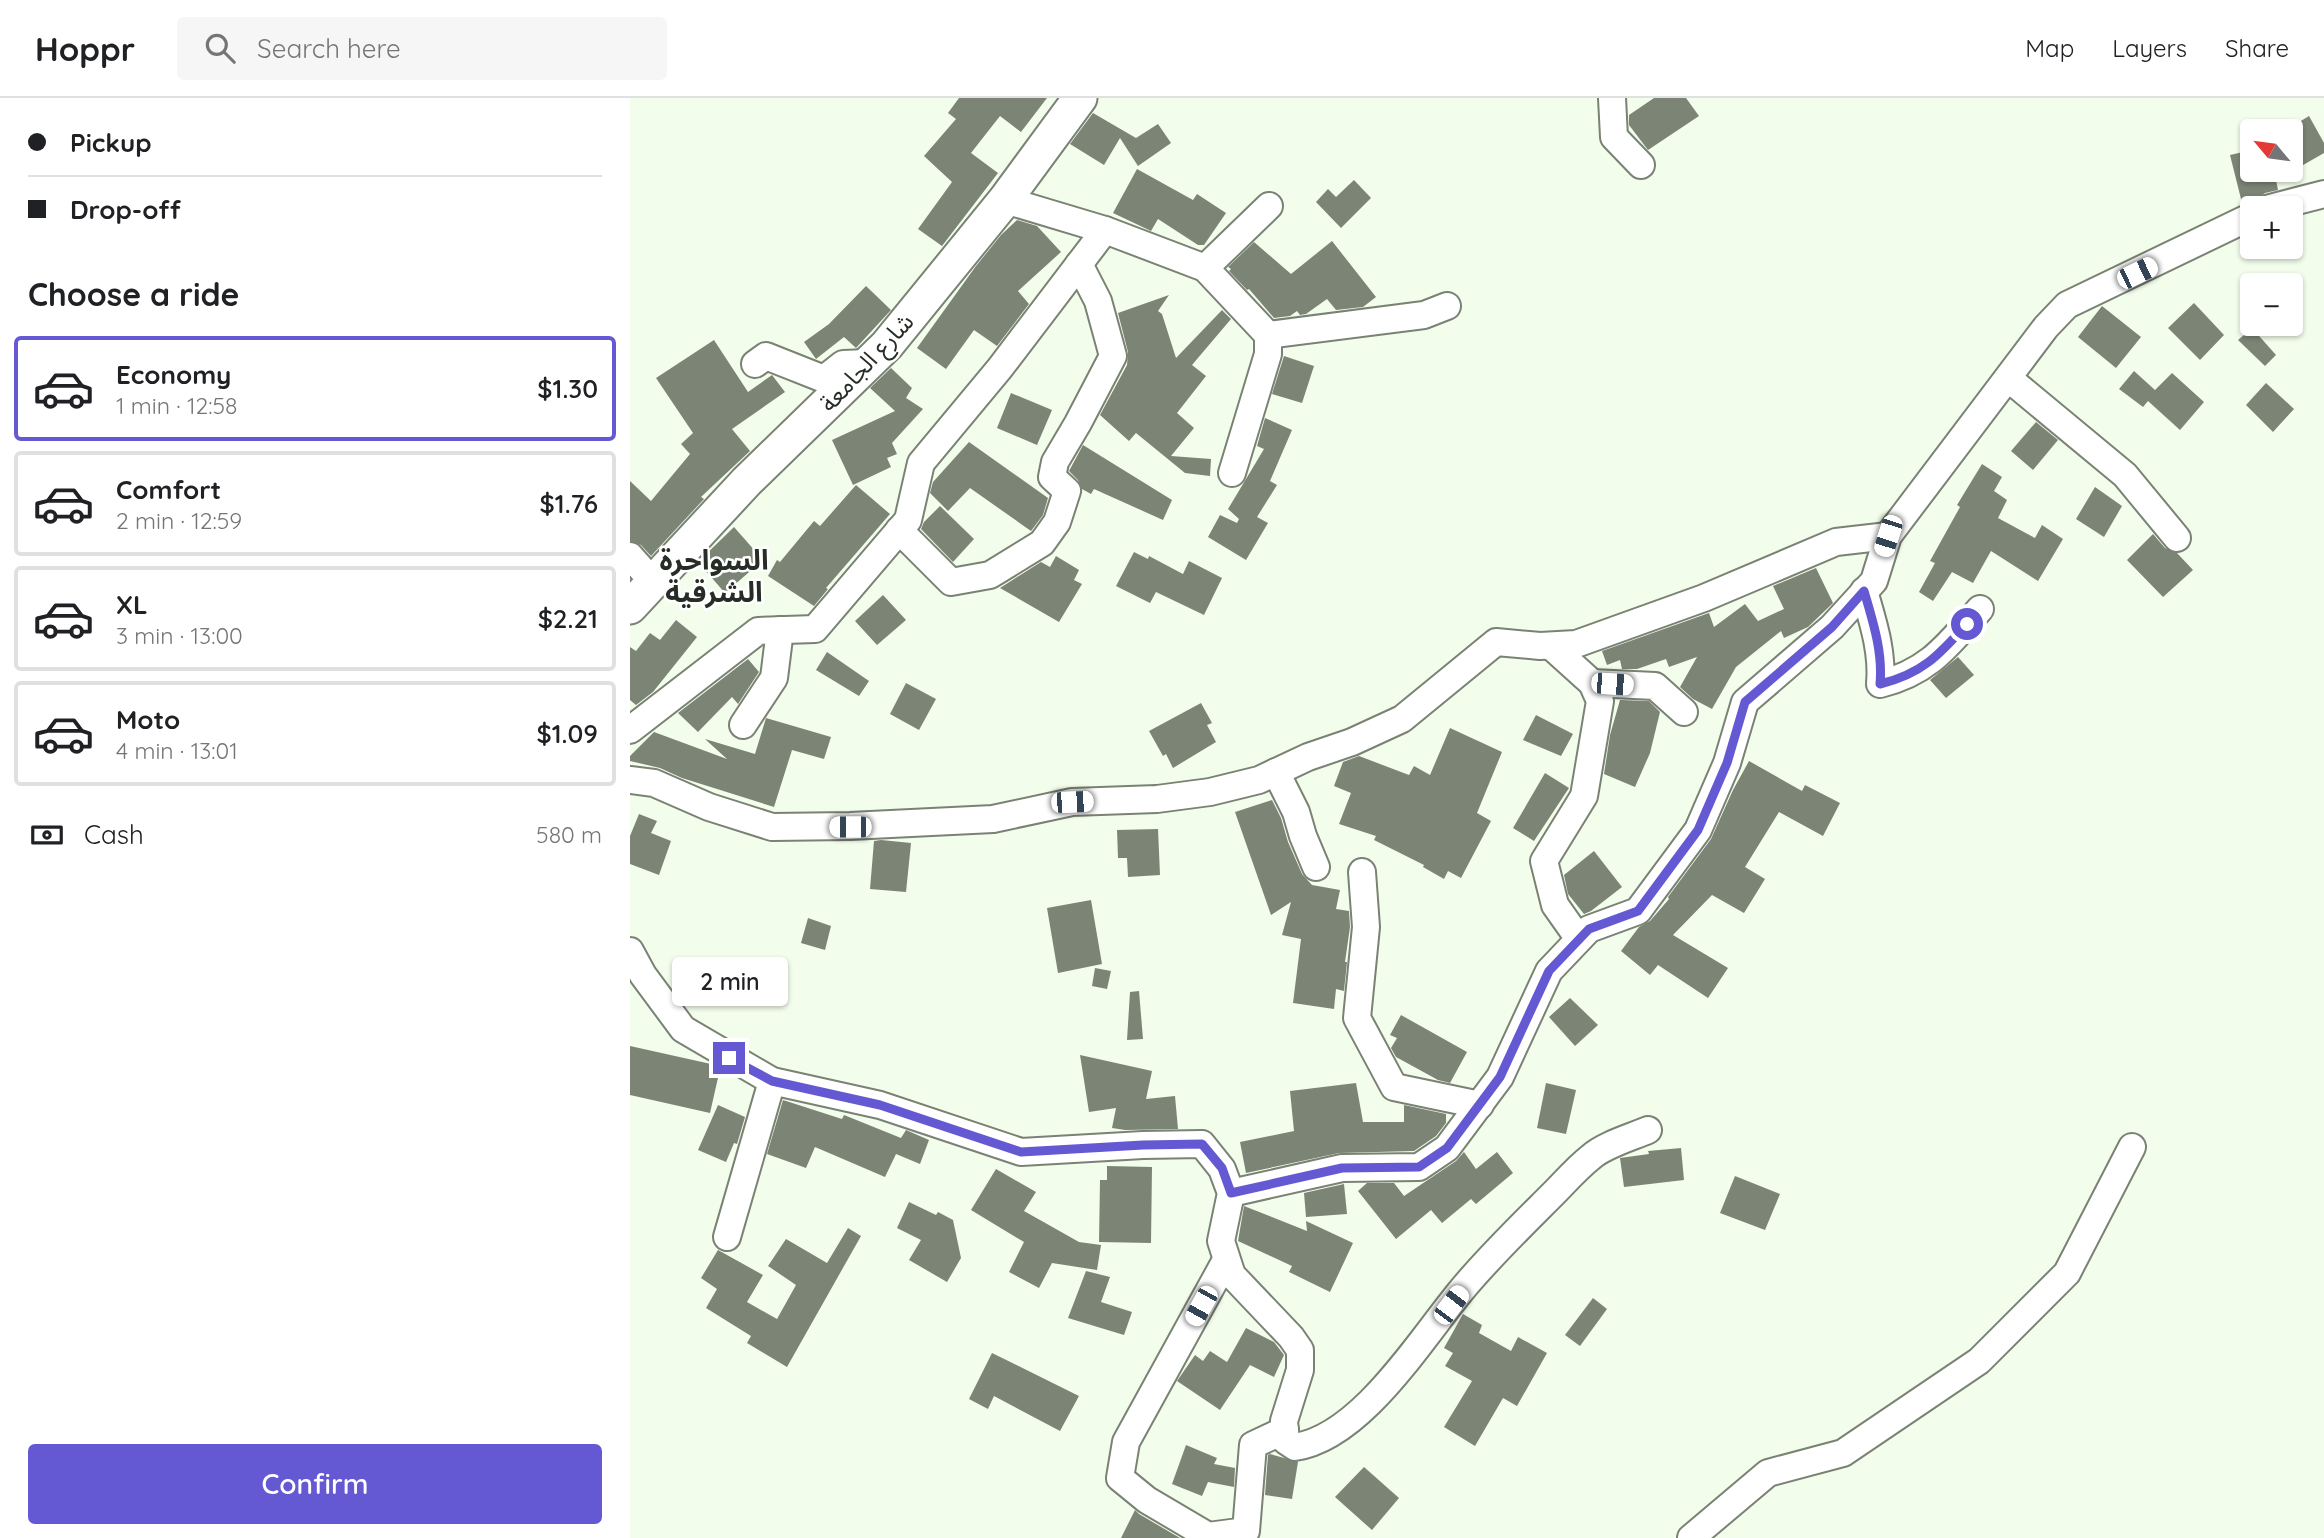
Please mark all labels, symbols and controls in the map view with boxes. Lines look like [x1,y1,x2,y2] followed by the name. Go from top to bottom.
[177,17,667,80] search box
[35,28,135,69] text: Hoppr
[201,29,239,67] icon: search
[257,32,401,65] text: Search here
[2025,33,2074,63] text: Map
[2112,33,2187,63] text: Layers
[2225,33,2289,63] text: Share
[2240,119,2303,182] north arrow
[2240,119,2303,336] map controls
[70,126,152,159] text: Pickup
[70,193,181,226] text: Drop-off
[2240,196,2303,259] button: +
[2114,254,2161,292] car
[2240,273,2303,336] button: −
[28,274,240,314] text: Choose a ride
[813,306,922,420] street label: شارع الجامعة
[32,357,95,420] icon: car
[116,358,231,391] text: Economy
[537,372,598,405] text: $1.30
[116,391,238,420] text: 1 min · 12:58
[32,472,95,535] icon: car
[116,473,221,506] text: Comfort
[540,487,598,520] text: $1.76
[116,506,242,535] text: 2 min · 12:59
[1872,513,1905,559] car
[659,542,769,609] district label: السواحرة الشرقية
[32,587,95,650] icon: car
[116,588,148,621] text: XL
[538,602,598,635] text: $2.21
[1951,608,1983,640] route start
[116,621,243,650] text: 3 min · 13:00
[1591,672,1634,696] car
[32,702,95,765] icon: car
[116,703,180,736] text: Moto
[536,717,598,750] text: $1.09
[116,736,238,765] text: 4 min · 13:01
[1051,791,1094,813] car
[28,816,66,854] icon: cash
[830,817,872,838] car
[84,818,144,851] text: Cash
[536,820,602,849] text: 580 m
[671,956,787,1006] callout: 2 min
[700,967,760,996] text: 2 min
[713,1042,745,1074] route end
[1430,1282,1473,1328] car
[1182,1283,1221,1329] car
[28,1444,602,1524] button: Confirm

